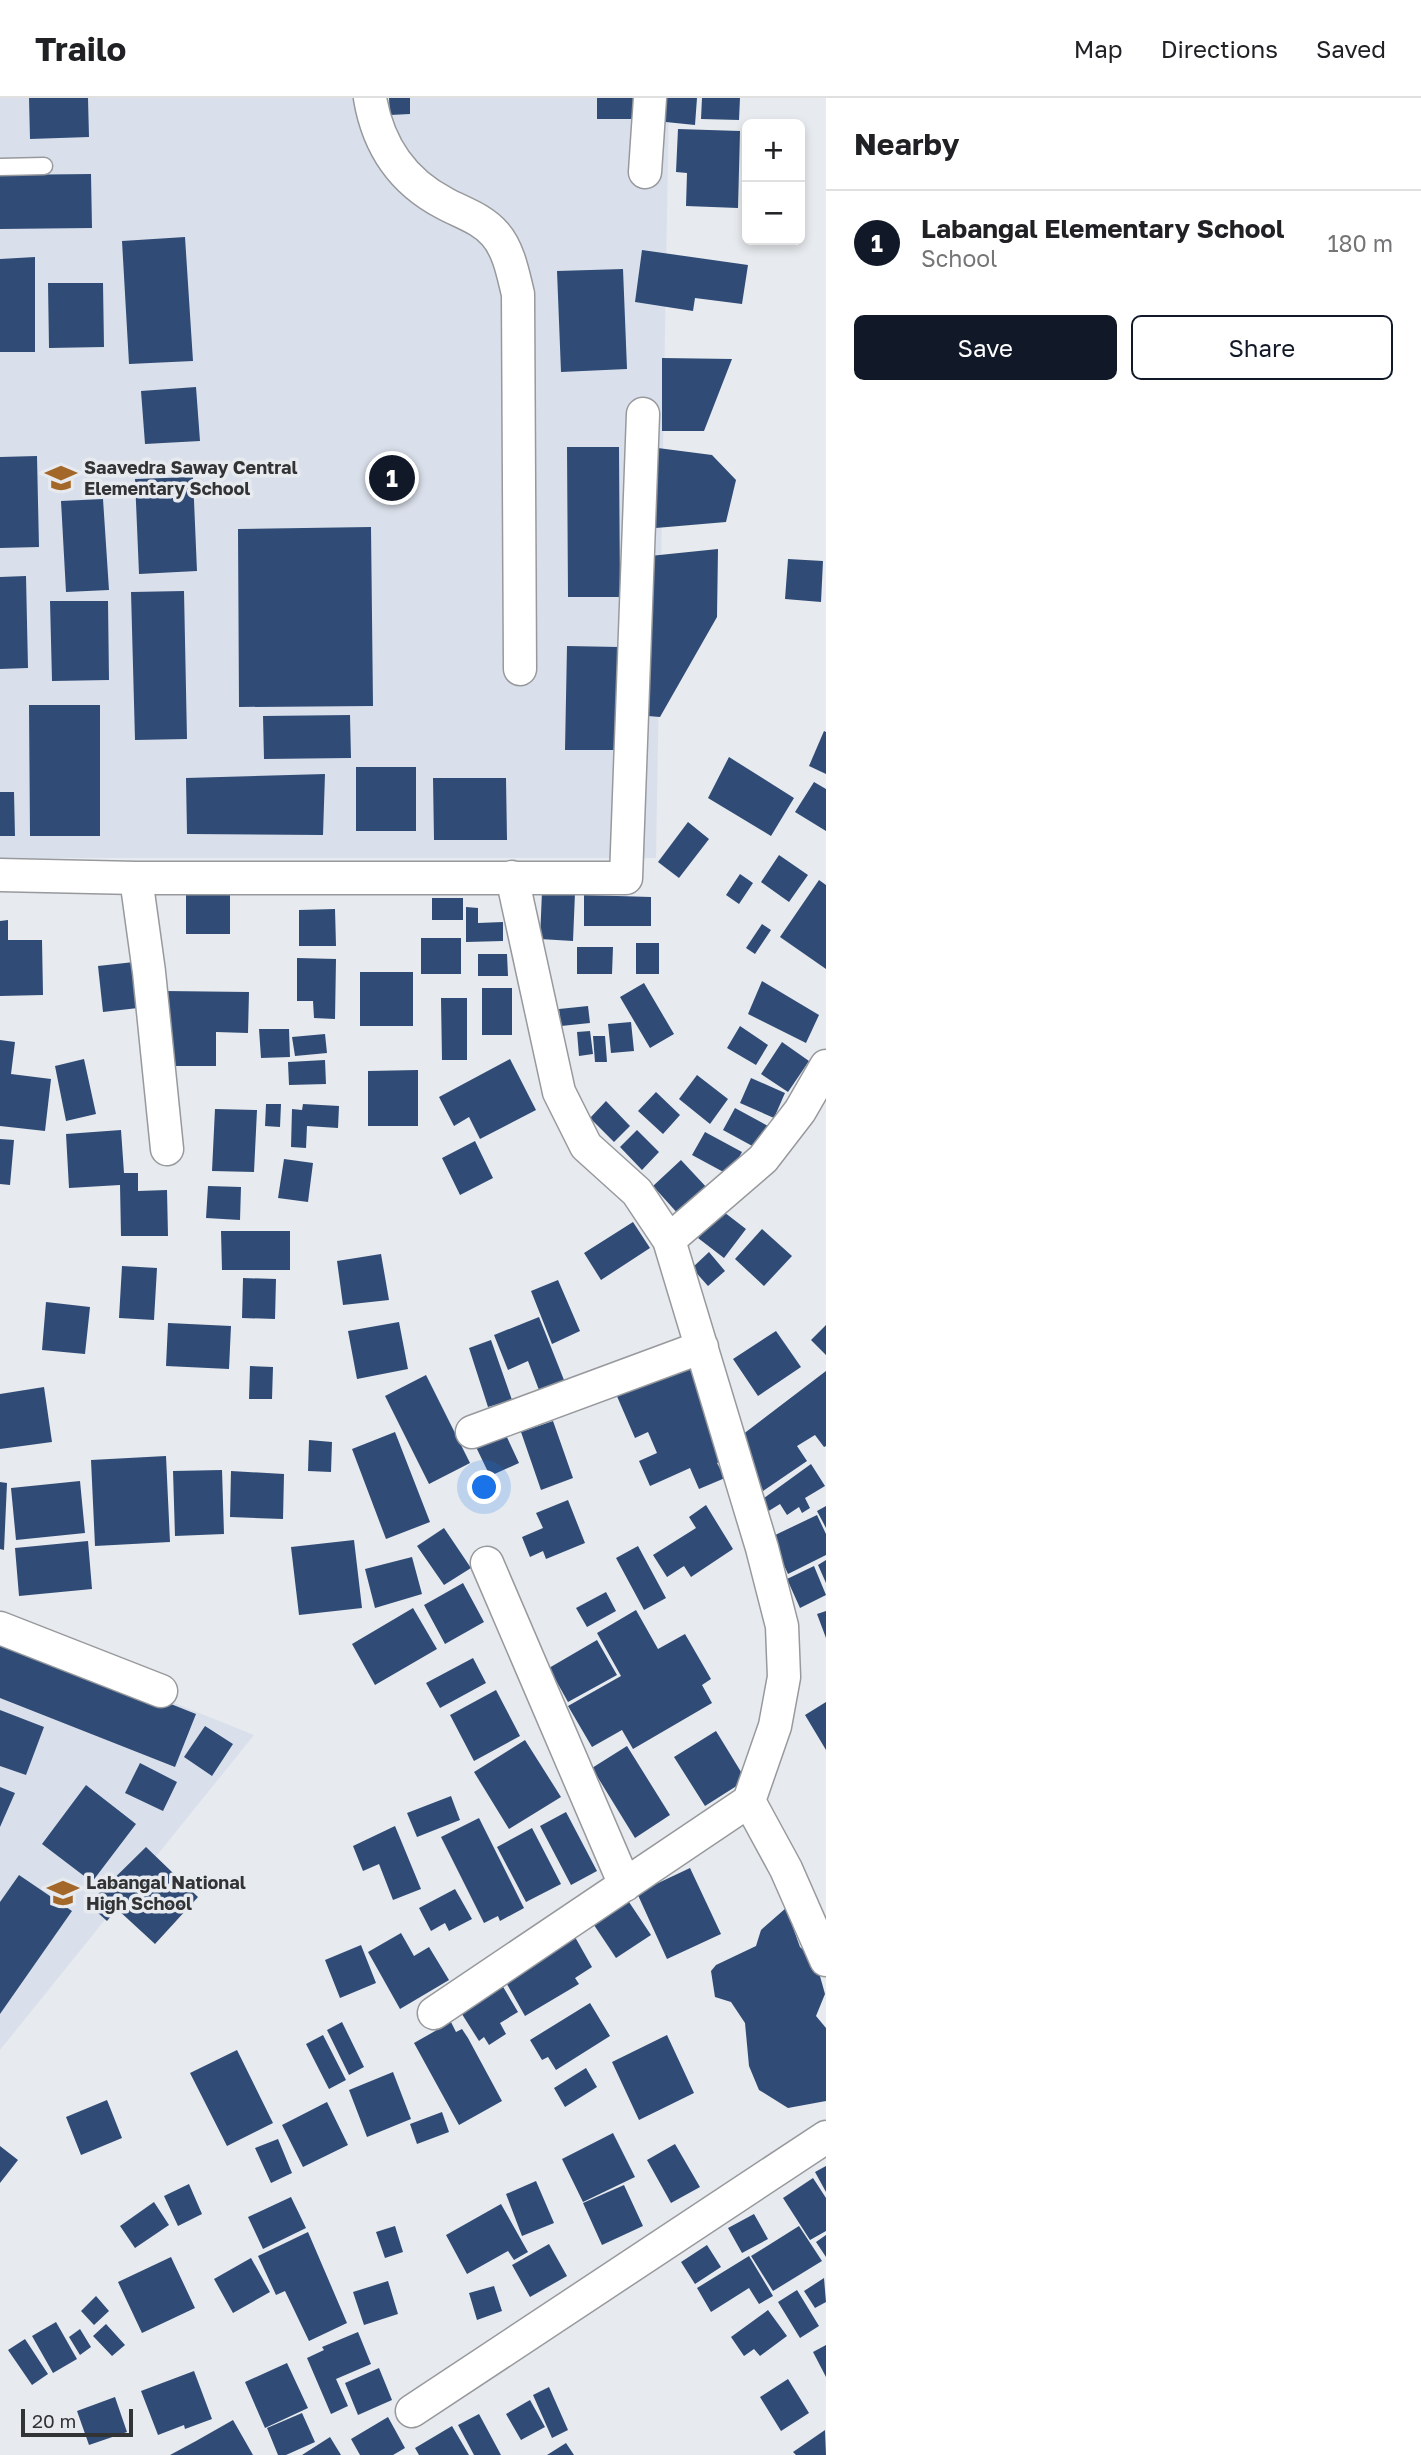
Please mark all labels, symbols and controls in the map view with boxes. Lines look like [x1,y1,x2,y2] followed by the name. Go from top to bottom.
[35,29,126,68] text: Trailo
[1074,34,1123,63] text: Map
[1161,34,1278,63] text: Directions
[1316,34,1386,63] text: Saved
[742,119,805,245] map controls
[742,119,805,182] button: +
[854,126,959,162] text: Nearby
[742,182,805,245] button: −
[921,213,1285,244] text: Labangal Elementary School
[871,229,883,257] text: 1
[1327,229,1393,257] text: 180 m
[921,244,997,272] text: School
[854,315,1117,380] button: Save
[1131,315,1393,380] button: Share
[369,452,415,504] pin: 1
[84,456,297,499] place label: Saavedra Saway Central Elementary School
[44,461,78,495] school or university icon: Saavedra Saway Central Elementary School
[467,1470,501,1504] your location
[86,1871,246,1914] place label: Labangal National High School
[46,1876,80,1910] school or university icon: Labangal National High School
[21,2406,133,2438] scale bar
[32,2409,76,2432] text: 20 m

